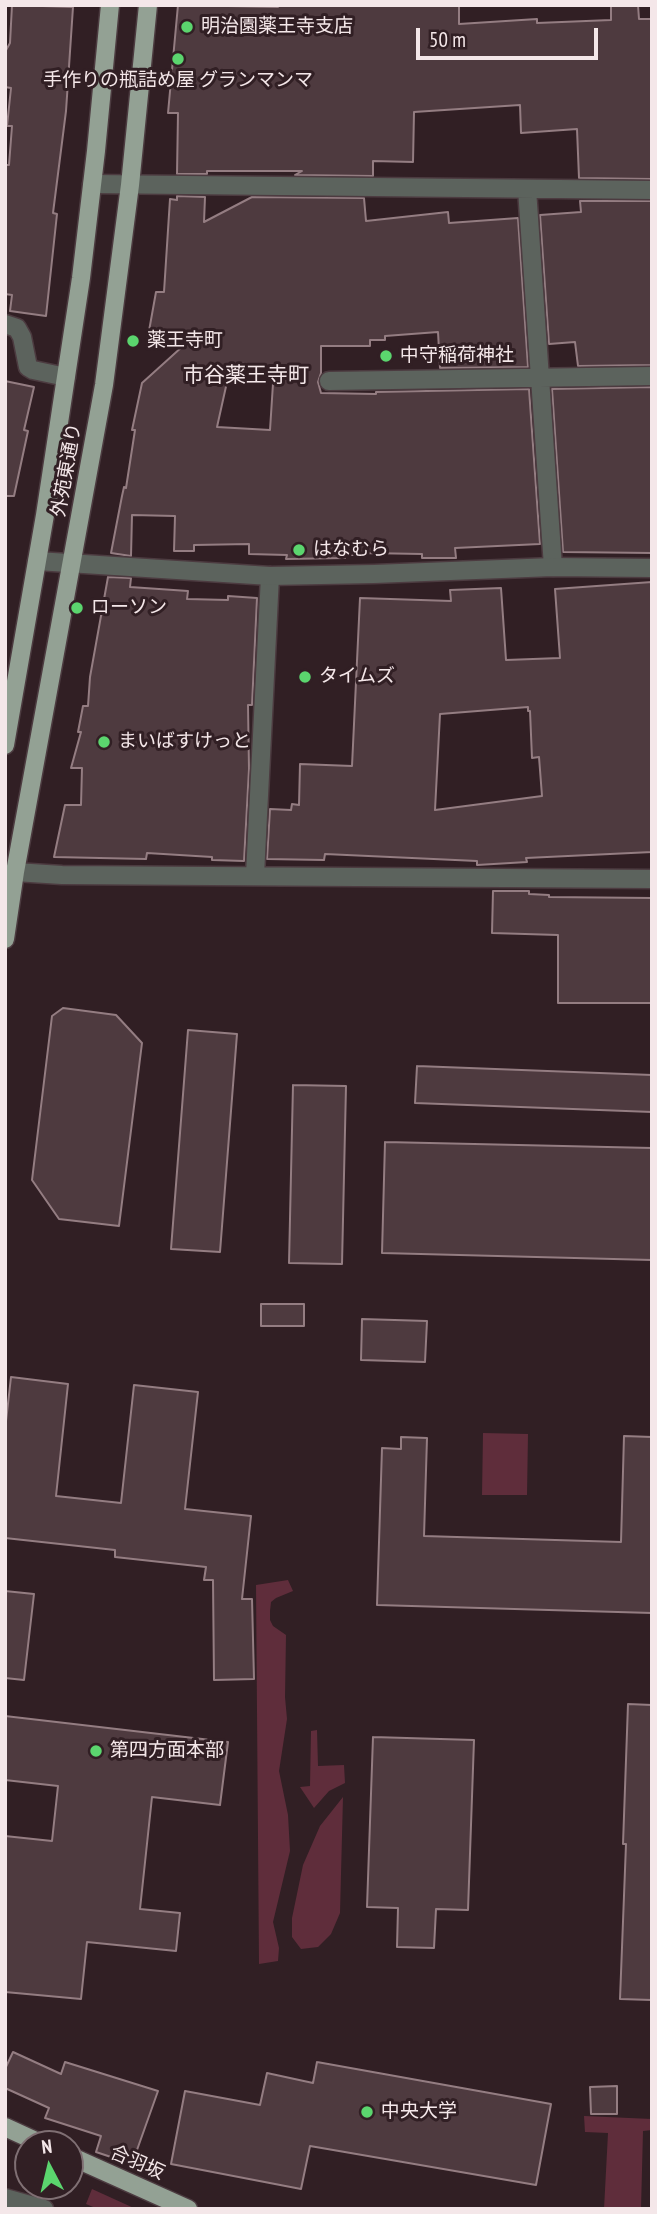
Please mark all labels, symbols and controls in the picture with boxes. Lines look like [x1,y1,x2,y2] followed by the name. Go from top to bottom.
[419,14,601,58] scale bar
[201,16,353,38] place label: 明治園薬王寺支店
[179,19,195,35] marker: 明治園薬王寺支店
[429,26,466,53] text: 50 m
[170,51,186,67] marker: 手作りの瓶詰め屋 グランマンマ
[43,70,313,92] place label: 手作りの瓶詰め屋 グランマンマ
[147,330,223,352] place label: 薬王寺町
[125,333,141,349] marker: 薬王寺町
[400,345,514,367] place label: 中守稲荷神社
[378,348,394,364] marker: 中守稲荷神社
[183,363,309,389] district label: 市谷薬王寺町
[48,421,86,519] street label: 外苑東通り
[313,539,389,561] place label: はなむら
[291,542,307,558] marker: はなむら
[91,597,167,619] place label: ローソン
[69,600,85,616] marker: ローソン
[319,666,395,688] place label: タイムズ
[297,669,313,685] marker: タイムズ
[118,731,251,753] place label: まいばすけっと
[96,734,112,750] marker: まいばすけっと
[110,1740,224,1762] place label: 第四方面本部
[88,1743,104,1759] marker: 第四方面本部
[381,2101,457,2123] place label: 中央大学
[359,2104,375,2120] marker: 中央大学
[14,2130,84,2200] north arrow
[40,2134,53,2159] text: N
[106,2141,168,2185] street label: 合羽坂

